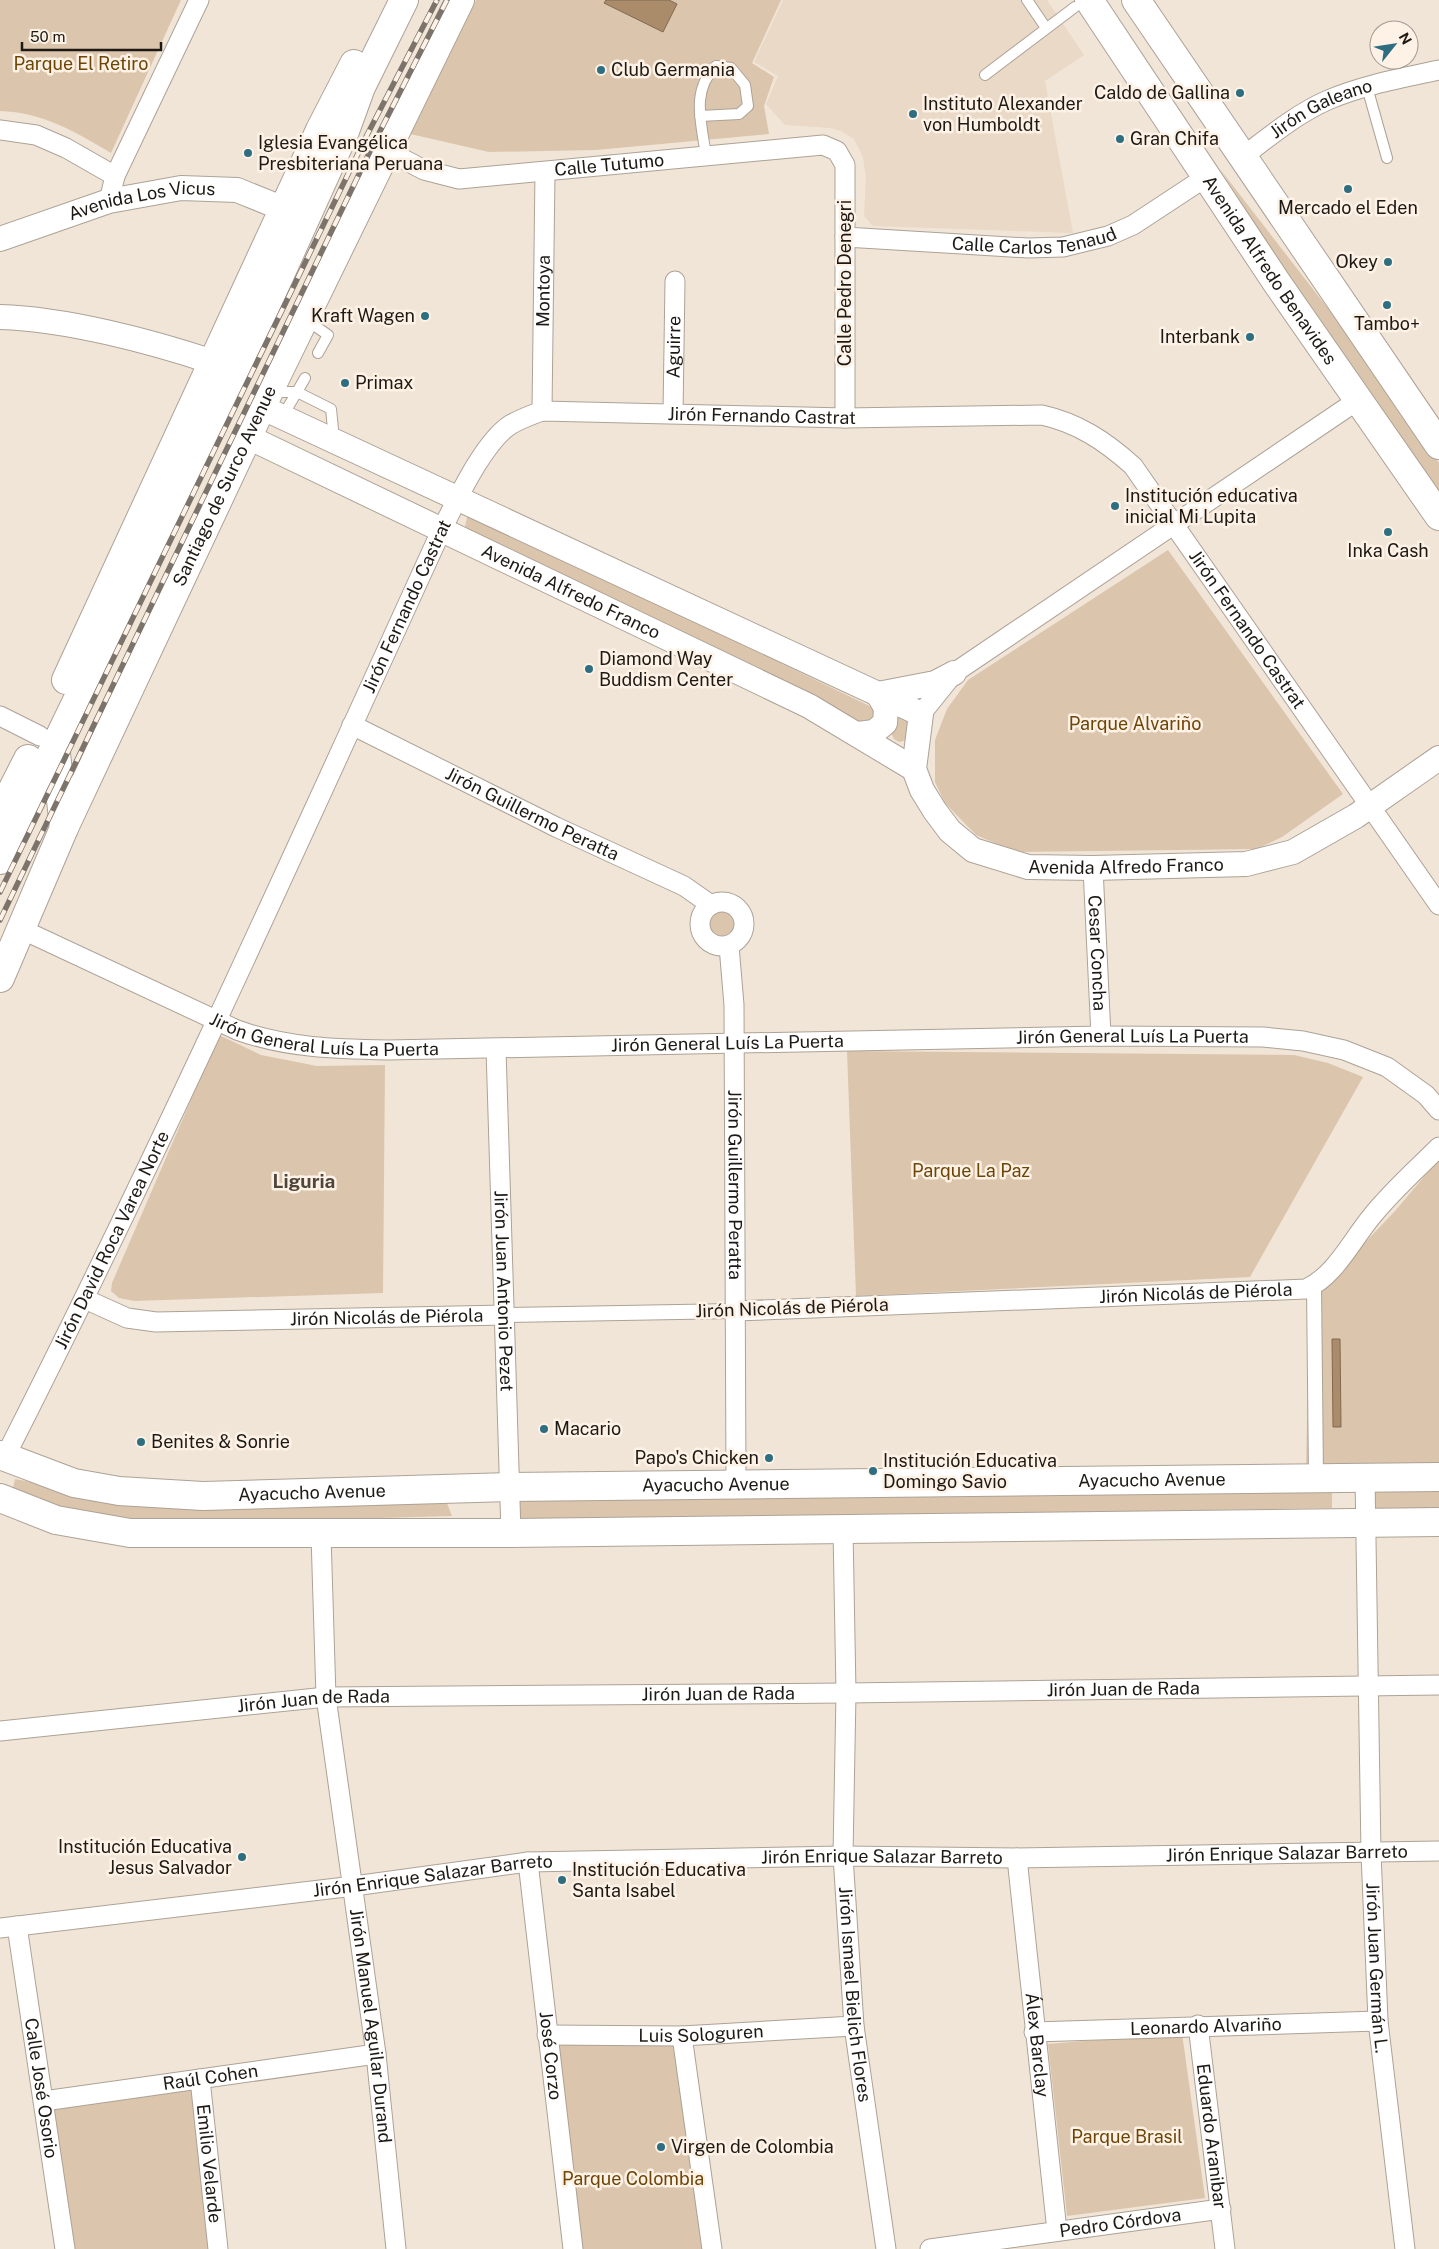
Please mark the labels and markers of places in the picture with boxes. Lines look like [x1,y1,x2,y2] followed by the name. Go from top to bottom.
[611,59,735,80] place label: Club Germania
[595,64,607,76] marker: Club Germania
[1094,82,1230,103] place label: Caldo de Gallina
[1234,87,1246,99] marker: Caldo de Gallina
[923,93,1083,135] place label: Instituto Alexander von Humboldt
[907,108,919,120] marker: Instituto Alexander von Humboldt
[1130,128,1219,149] place label: Gran Chifa
[258,132,443,174] place label: Iglesia Evangélica Presbiteriana Peruana
[1114,133,1126,145] marker: Gran Chifa
[242,147,254,159] marker: Iglesia Evangélica Presbiteriana Peruana
[1342,183,1354,195] marker: Mercado el Eden
[1278,197,1418,218] place label: Mercado el Eden
[1336,251,1378,272] place label: Okey
[1382,256,1394,268] marker: Okey
[1381,299,1393,311] marker: Tambo+
[311,305,415,326] place label: Kraft Wagen
[419,310,431,322] marker: Kraft Wagen
[1354,313,1420,334] place label: Tambo+
[1160,326,1240,347] place label: Interbank
[1244,331,1256,343] marker: Interbank
[355,372,414,393] place label: Primax
[339,377,351,389] marker: Primax
[1125,485,1298,527] place label: Institución educativa inicial Mi Lupita
[1109,500,1121,512] marker: Institución educativa inicial Mi Lupita
[1382,526,1394,538] marker: Inka Cash
[1347,540,1429,561] place label: Inka Cash
[599,648,733,690] place label: Diamond Way Buddism Center
[583,663,595,675] marker: Diamond Way Buddism Center
[554,1418,621,1439] place label: Macario
[538,1423,550,1435] marker: Macario
[151,1431,290,1452] place label: Benites & Sonrie
[135,1436,147,1448] marker: Benites & Sonrie
[634,1447,759,1468] place label: Papo's Chicken
[883,1450,1057,1492] place label: Institución Educativa Domingo Savio
[763,1452,775,1464] marker: Papo's Chicken
[867,1465,879,1477] marker: Institución Educativa Domingo Savio
[58,1836,232,1878] place label: Institución Educativa Jesus Salvador
[236,1851,248,1863] marker: Institución Educativa Jesus Salvador
[572,1859,746,1901] place label: Institución Educativa Santa Isabel
[556,1874,568,1886] marker: Institución Educativa Santa Isabel
[671,2136,834,2157] place label: Virgen de Colombia
[655,2141,667,2153] marker: Virgen de Colombia

